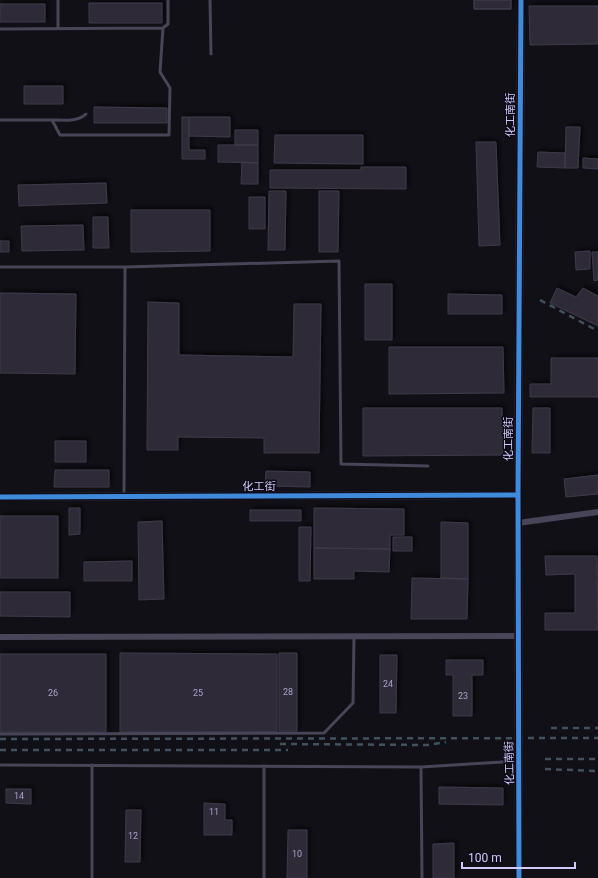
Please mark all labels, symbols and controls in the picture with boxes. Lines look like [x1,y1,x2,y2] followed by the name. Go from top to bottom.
[504,93,517,137] street label: 化工南街
[502,417,515,461] street label: 化工南街
[243,480,276,493] street label: 化工街
[383,679,393,689] house number: 24
[283,687,293,697] house number: 28
[48,688,58,698] house number: 26
[193,688,203,698] house number: 25
[458,691,468,701] house number: 23
[503,741,516,785] street label: 化工南街
[14,791,24,801] house number: 14
[209,807,219,817] house number: 11
[128,831,138,841] house number: 12
[462,844,575,870] scale bar
[292,849,302,859] house number: 10
[468,851,502,865] text: 100 m

